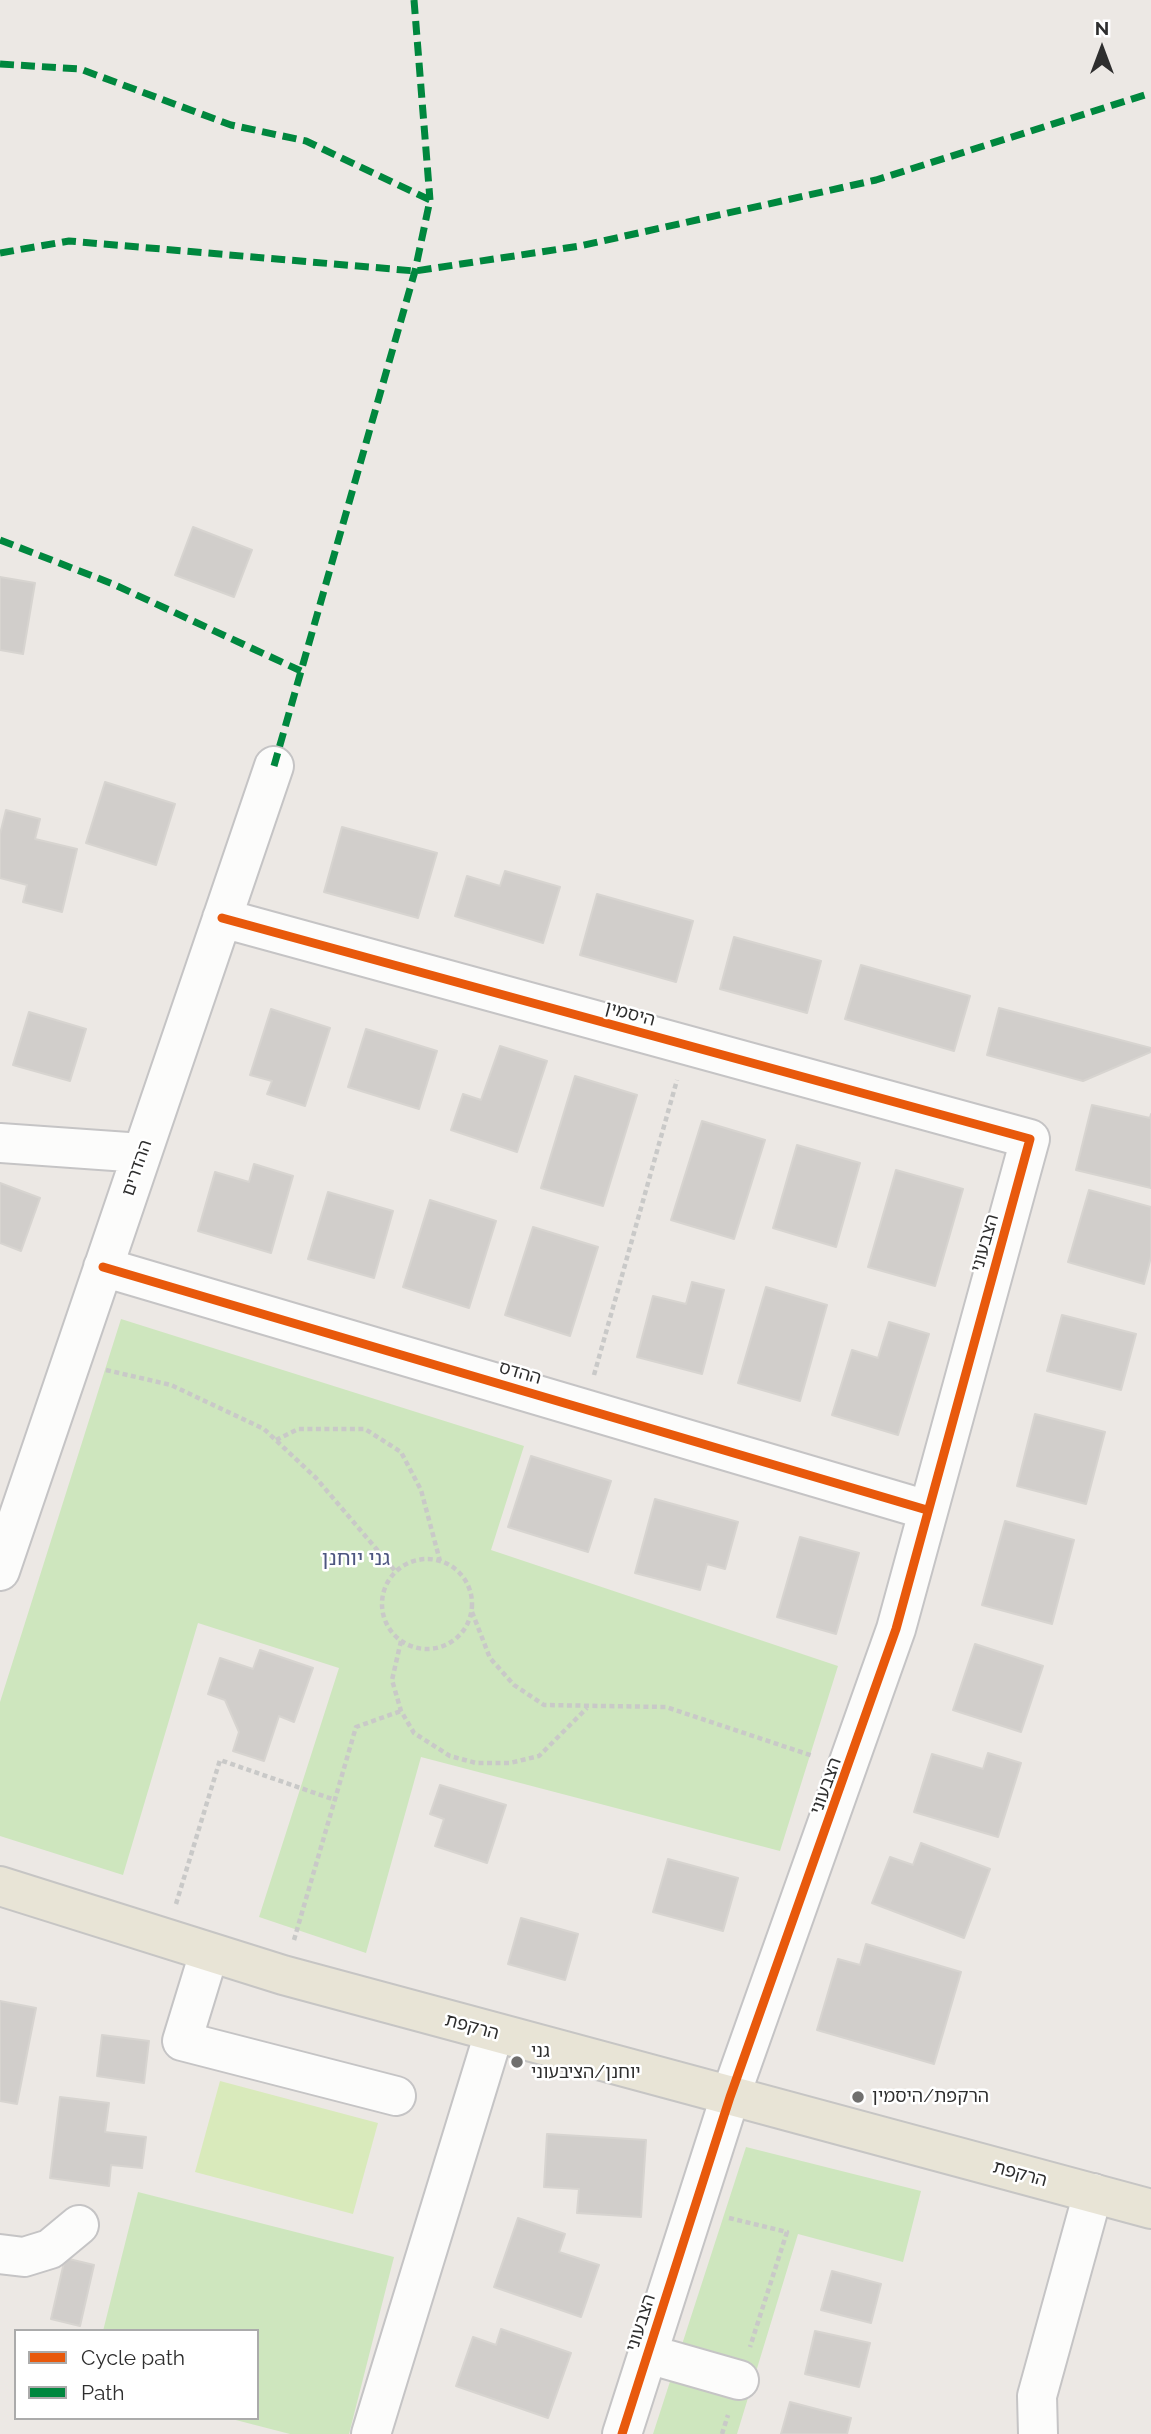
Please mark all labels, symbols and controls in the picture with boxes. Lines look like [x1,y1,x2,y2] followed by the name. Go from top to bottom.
[1067,14,1137,84] north arrow
[1095,17,1109,39] text: N
[603,997,657,1031] street label: היסמין
[117,1137,157,1199] street label: ההדרים
[966,1212,1004,1274] street label: הצבעוני
[496,1357,544,1389] street label: ההדס
[322,1546,390,1572] district label: גני יוחנן
[806,1755,846,1817] street label: הצבעוני
[443,2009,501,2045] street label: הרקפת
[531,2041,641,2084] place label: גני יוחנן/הציבעוני
[509,2054,525,2070] marker: גני יוחנן/הציבעוני
[872,2086,989,2108] place label: הרקפת/היסמין
[850,2089,866,2105] marker: הרקפת/היסמין
[991,2156,1049,2192] street label: הרקפת
[622,2292,660,2354] street label: הצבעוני
[14,2329,259,2420] legend
[81,2345,185,2370] text: Cycle path
[81,2380,125,2405] text: Path

